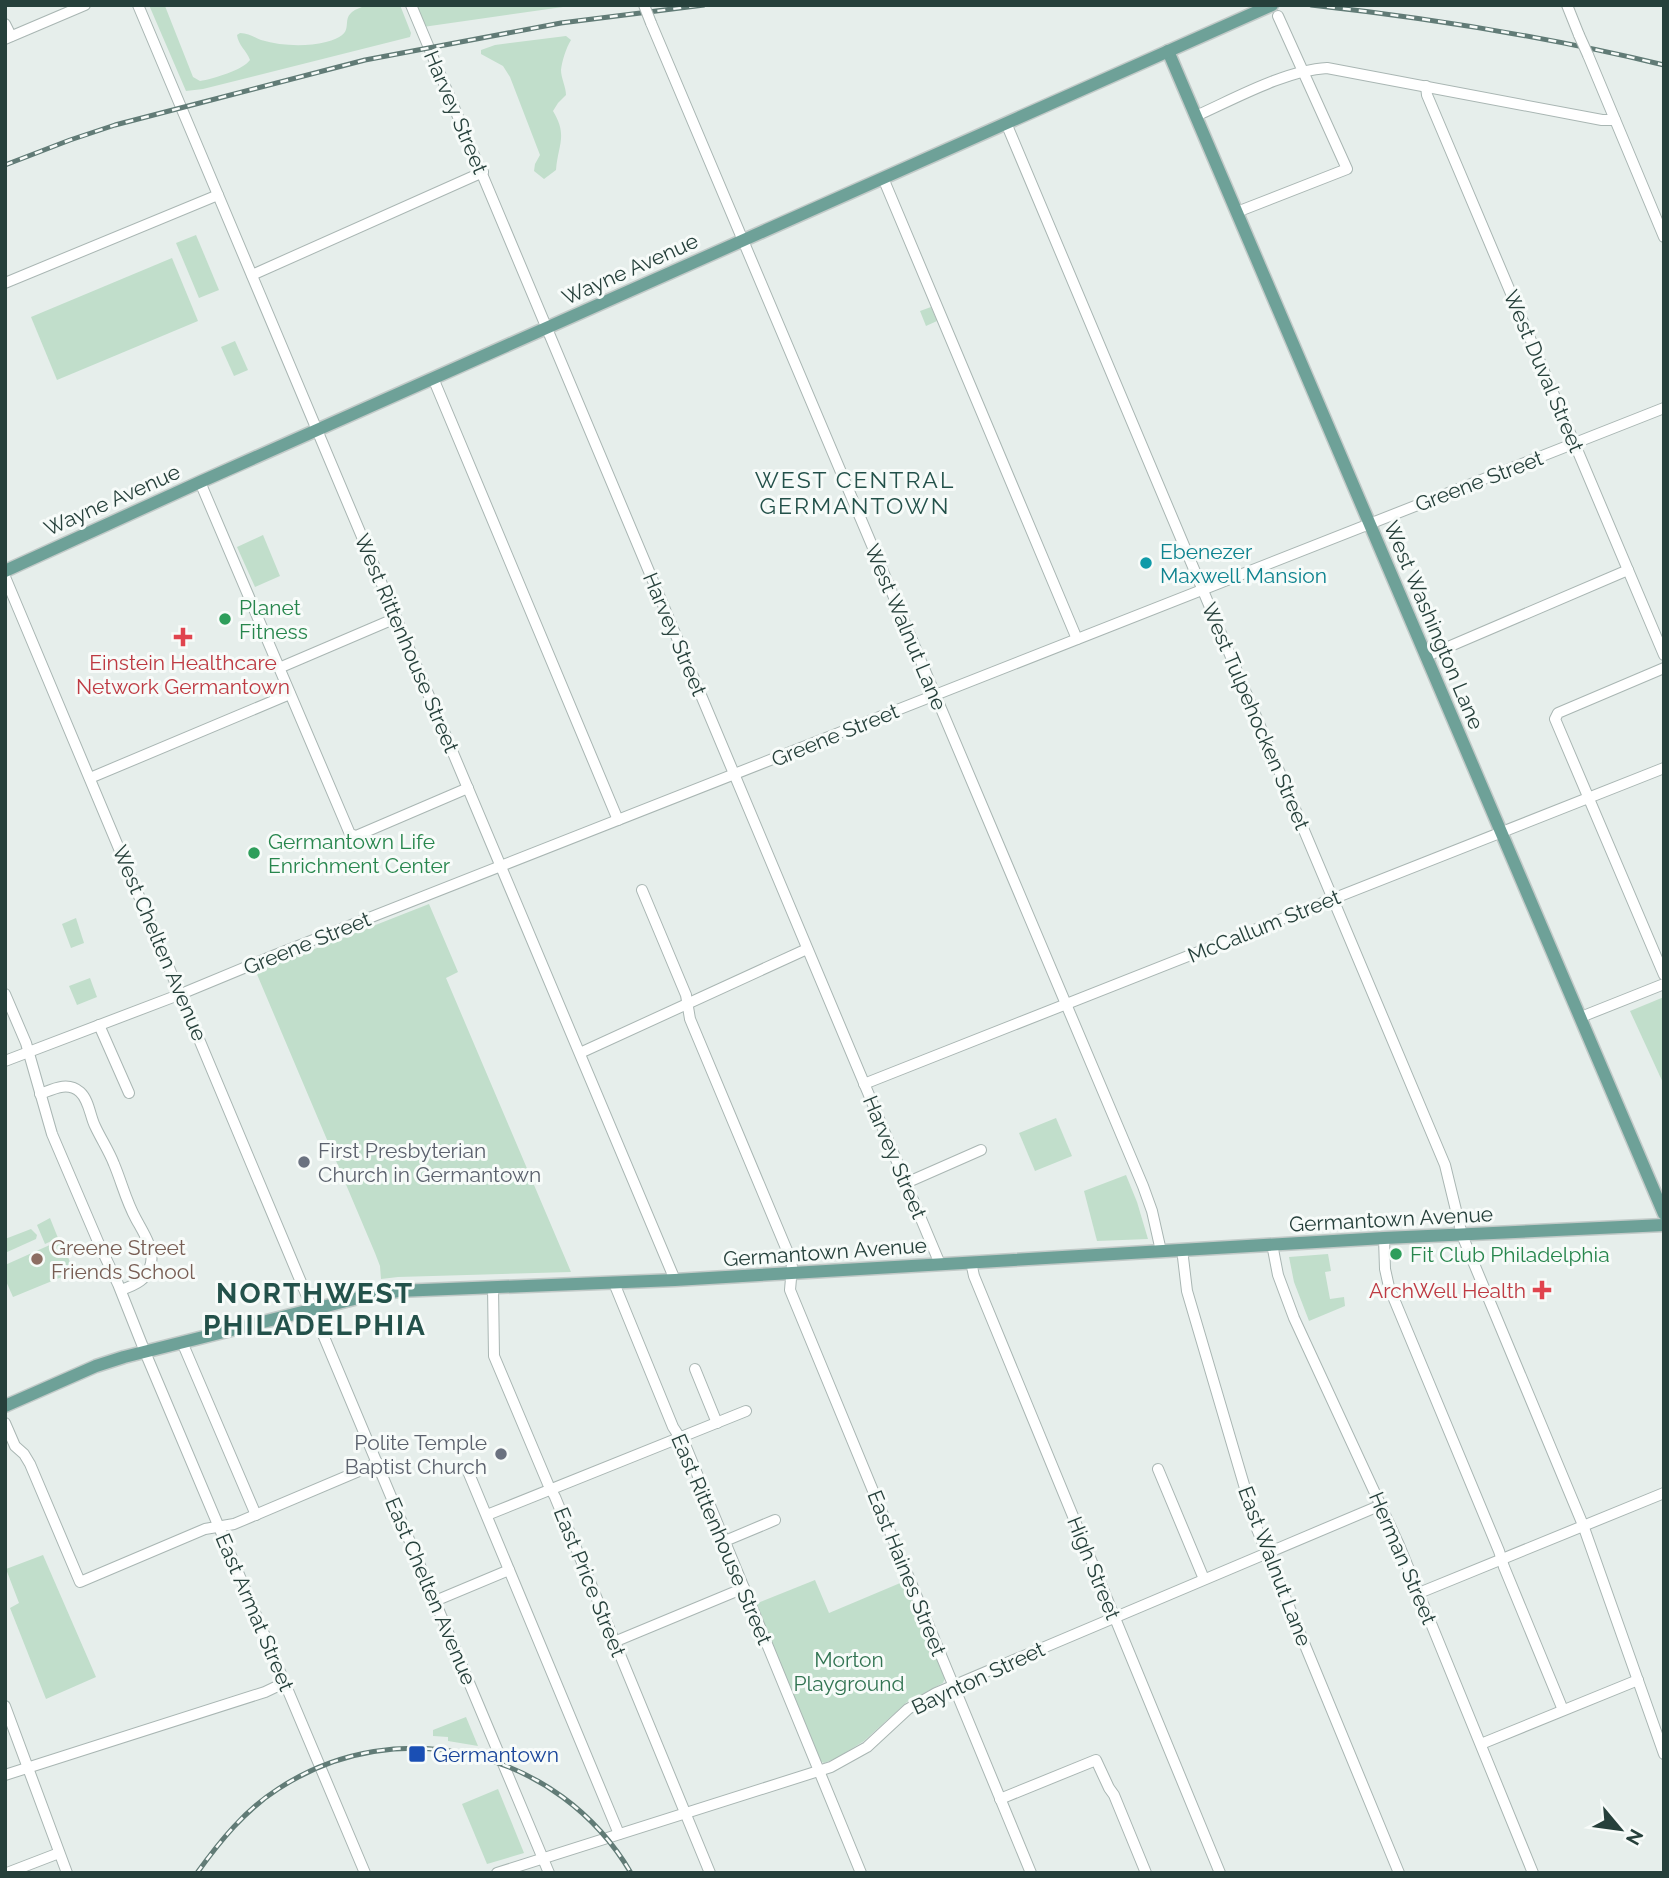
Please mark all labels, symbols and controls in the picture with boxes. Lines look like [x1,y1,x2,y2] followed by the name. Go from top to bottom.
[419,47,493,177] street label: Harvey Street
[558,228,702,310] street label: Wayne Avenue
[1499,286,1589,456] street label: West Duval Street
[1412,445,1546,517] street label: Greene Street
[40,459,184,541] street label: Wayne Avenue
[755,466,955,519] district label: WEST CENTRAL GERMANTOWN
[1379,517,1489,733] street label: West Washington Lane
[350,530,464,756] street label: West Rittenhouse Street
[1160,539,1327,588] place label: Ebenezer Maxwell Mansion
[860,540,952,714] street label: West Walnut Lane
[1138,555,1154,571] marker: Ebenezer Maxwell Mansion
[638,569,712,699] street label: Harvey Street
[239,595,308,644] place label: Planet Fitness
[1197,599,1315,833] street label: West Tulpehocken Street
[217,611,233,627] marker: Planet Fitness
[173,627,193,647] marker: Einstein Healthcare Network Germantown
[76,650,290,699] place label: Einstein Healthcare Network Germantown
[768,698,902,772] street label: Greene Street
[268,829,451,878] place label: Germantown Life Enrichment Center
[107,841,213,1045] street label: West Chelten Avenue
[246,845,262,861] marker: Germantown Life Enrichment Center
[1184,884,1344,968] street label: McCallum Street
[240,906,374,980] street label: Greene Street
[858,1092,932,1222] street label: Harvey Street
[318,1138,541,1187] place label: First Presbyterian Church in Germantown
[296,1154,312,1170] marker: First Presbyterian Church in Germantown
[1288,1201,1494,1237] street label: Germantown Avenue
[722,1232,928,1272] street label: Germantown Avenue
[51,1235,195,1284] place label: Greene Street Friends School
[1410,1242,1610,1267] place label: Fit Club Philadelphia
[1388,1246,1404,1262] marker: Fit Club Philadelphia
[29,1251,45,1267] marker: Greene Street Friends School
[203,1277,427,1342] district label: NORTHWEST PHILADELPHIA
[1369,1278,1526,1303] place label: ArchWell Health
[1532,1280,1552,1300] marker: ArchWell Health
[345,1430,487,1479] place label: Polite Temple Baptist Church
[666,1430,778,1648] street label: East Rittenhouse Street
[493,1446,509,1462] marker: Polite Temple Baptist Church
[1233,1482,1317,1650] street label: East Walnut Lane
[862,1487,952,1659] street label: East Haines Street
[1364,1488,1442,1628] street label: Herman Street
[380,1494,482,1688] street label: East Chelten Avenue
[549,1504,631,1660] street label: East Price Street
[1062,1513,1126,1623] street label: High Street
[210,1529,300,1695] street label: East Armat Street
[908,1636,1048,1720] street label: Baynton Street
[793,1647,905,1696] park label: Morton Playground
[433,1742,559,1767] place label: Germantown
[407,1744,427,1764] marker: Germantown
[1585,1794,1655,1864] north arrow
[1622,1826,1648,1849] text: N

